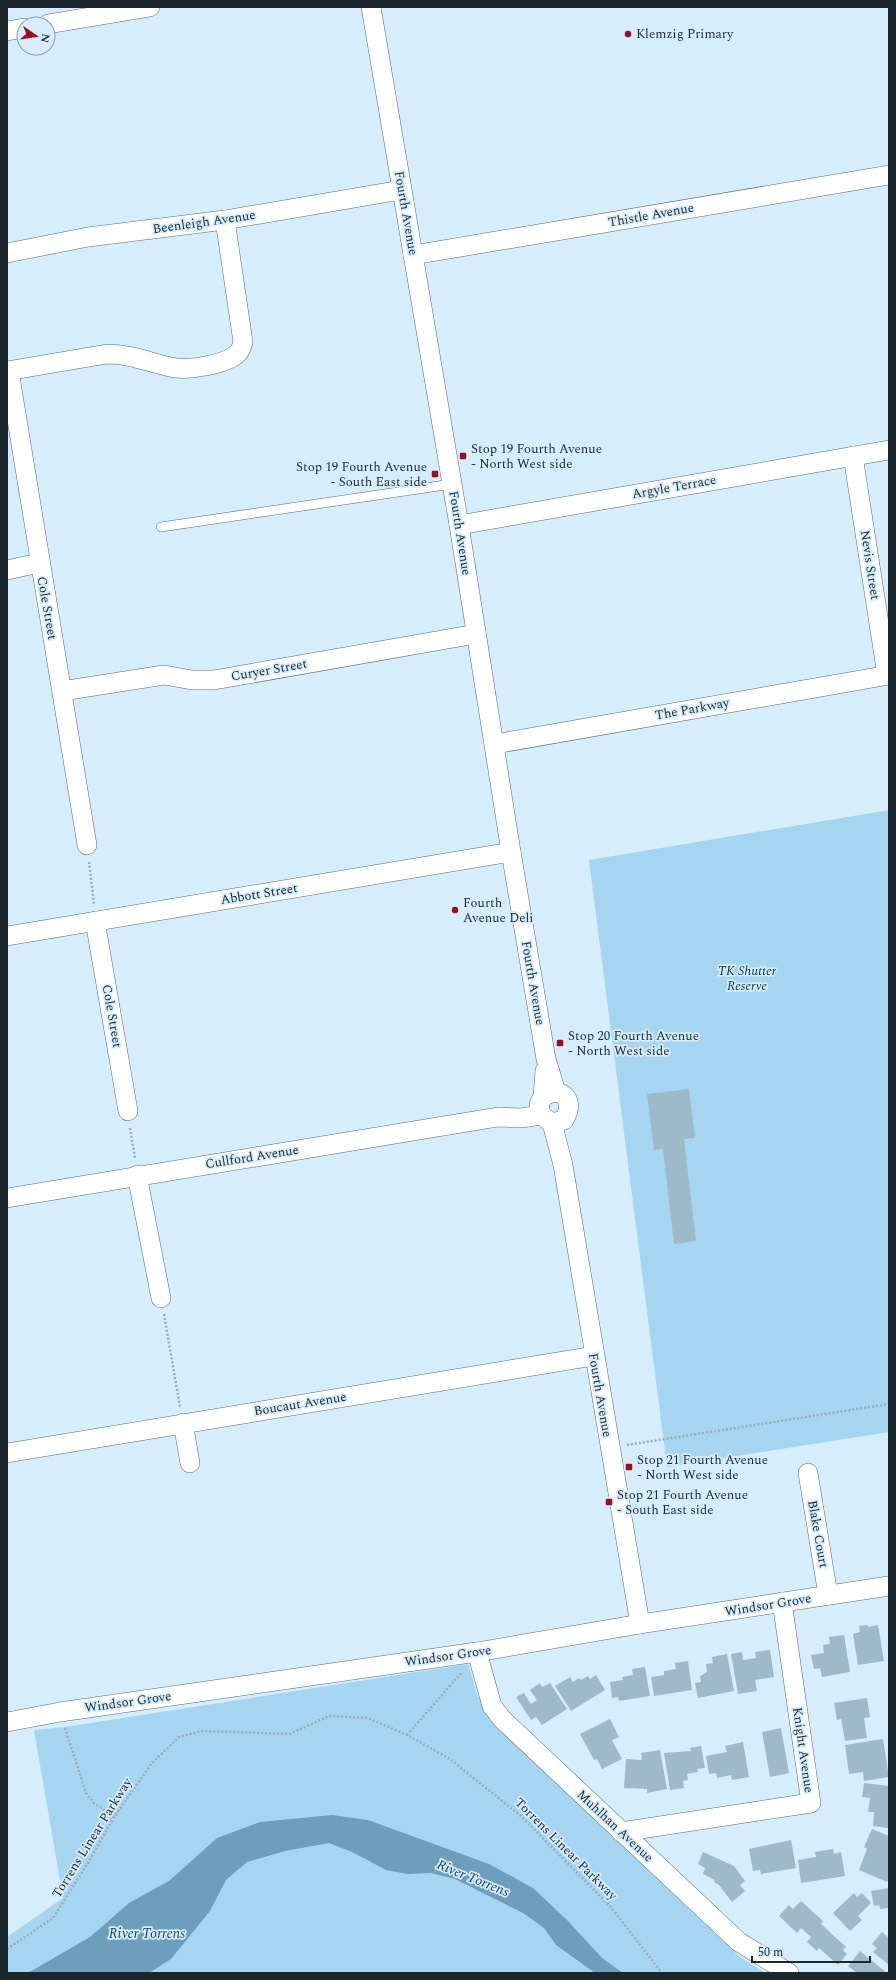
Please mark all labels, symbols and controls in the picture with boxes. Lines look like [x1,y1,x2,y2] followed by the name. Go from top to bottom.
[16,16,56,56] north arrow
[636,24,734,44] place label: Klemzig Primary
[623,29,633,39] marker: Klemzig Primary
[36,32,55,44] text: N
[389,169,423,257] street label: Fourth Avenue
[607,198,695,232] street label: Thistle Avenue
[151,205,257,239] street label: Beenleigh Avenue
[471,439,602,474] place label: Stop 19 Fourth Avenue - North West side
[458,451,468,461] marker: Stop 19 Fourth Avenue - North West side
[296,457,427,492] place label: Stop 19 Fourth Avenue - South East side
[430,469,440,479] marker: Stop 19 Fourth Avenue - South East side
[630,470,718,504] street label: Argyle Terrace
[443,489,477,577] street label: Fourth Avenue
[855,529,885,602] street label: Nevis Street
[32,575,62,642] street label: Cole Street
[229,653,309,687] street label: Curyer Street
[653,693,731,725] street label: The Parkway
[219,878,299,910] street label: Abbott Street
[463,893,533,928] place label: Fourth Avenue Deli
[450,905,460,915] marker: Fourth Avenue Deli
[516,939,550,1027] street label: Fourth Avenue
[718,961,777,996] park label: TK Shutter Reserve
[97,983,127,1050] street label: Cole Street
[568,1026,699,1061] place label: Stop 20 Fourth Avenue - North West side
[555,1038,565,1048] marker: Stop 20 Fourth Avenue - North West side
[204,1140,300,1174] street label: Cullford Avenue
[583,1351,617,1439] street label: Fourth Avenue
[252,1387,348,1421] street label: Boucaut Avenue
[637,1450,768,1485] place label: Stop 21 Fourth Avenue - North West side
[624,1462,634,1472] marker: Stop 21 Fourth Avenue - North West side
[617,1485,748,1520] place label: Stop 21 Fourth Avenue - South East side
[604,1497,614,1507] marker: Stop 21 Fourth Avenue - South East side
[802,1498,834,1570] street label: Blake Court
[723,1588,813,1622] street label: Windsor Grove
[403,1640,493,1672] street label: Windsor Grove
[83,1686,173,1718] street label: Windsor Grove
[787,1706,819,1794] street label: Knight Avenue
[47,1773,138,1902] street label: Torrens Linear Parkway
[572,1785,658,1867] street label: Muhlhan Avenue
[510,1793,622,1905] street label: Torrens Linear Parkway
[434,1854,512,1902] water label: River Torrens
[109,1923,185,1944] water label: River Torrens
[752,1938,870,1964] scale bar
[758,1943,783,1962] text: 50 m

